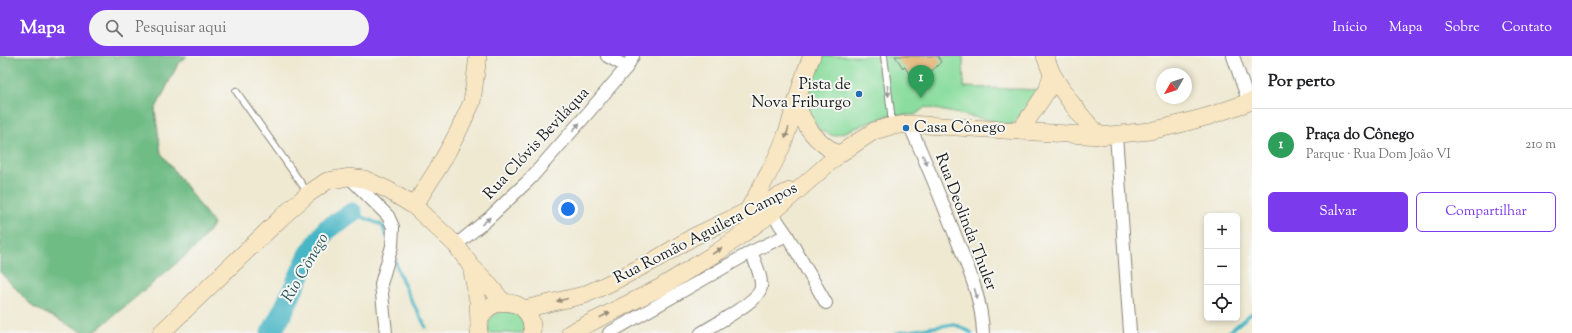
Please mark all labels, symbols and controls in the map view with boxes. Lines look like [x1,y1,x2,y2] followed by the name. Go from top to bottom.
[89,10,369,46] search box
[20,15,65,42] text: Mapa
[103,17,125,39] icon: search
[135,18,226,39] text: Pesquisar aqui
[1332,18,1367,38] text: Início
[1389,18,1422,38] text: Mapa
[1444,18,1480,38] text: Sobre
[1502,18,1552,38] text: Contato
[908,65,934,98] pin: 1
[1156,68,1192,104] north arrow
[1268,70,1335,94] text: Por perto
[752,74,851,115] place label: Pista de Nova Friburgo
[479,82,596,205] street label: Rua Clóvis Beviláqua
[885,85,892,97] one-way arrow
[854,89,864,99] marker: Pista de Nova Friburgo
[914,117,1006,140] place label: Casa Cônego
[571,123,580,132] one-way arrow
[901,123,911,133] marker: Casa Cônego
[1306,125,1414,146] text: Praça do Cônego
[784,127,790,139] one-way arrow
[1279,136,1283,154] text: 1
[1525,136,1556,154] text: 210 m
[1306,146,1451,164] text: Parque · Rua Dom João VI
[928,150,1002,294] street label: Rua Deolinda Thuler
[922,154,928,165] one-way arrow
[610,178,802,290] street label: Rua Romão Aguilera Campos
[1268,192,1408,232] button: Salvar
[1416,192,1556,232] button: Compartilhar
[558,199,578,219] your location
[1204,213,1240,321] map controls
[1204,213,1240,249] button: +
[480,216,491,225] one-way arrow
[276,229,336,307] water label: Rio Cônego
[712,247,723,255] one-way arrow
[1204,249,1240,285] button: −
[1204,285,1240,321] button: locate
[974,288,980,300] one-way arrow
[556,297,568,303] one-way arrow
[599,312,610,318] one-way arrow

